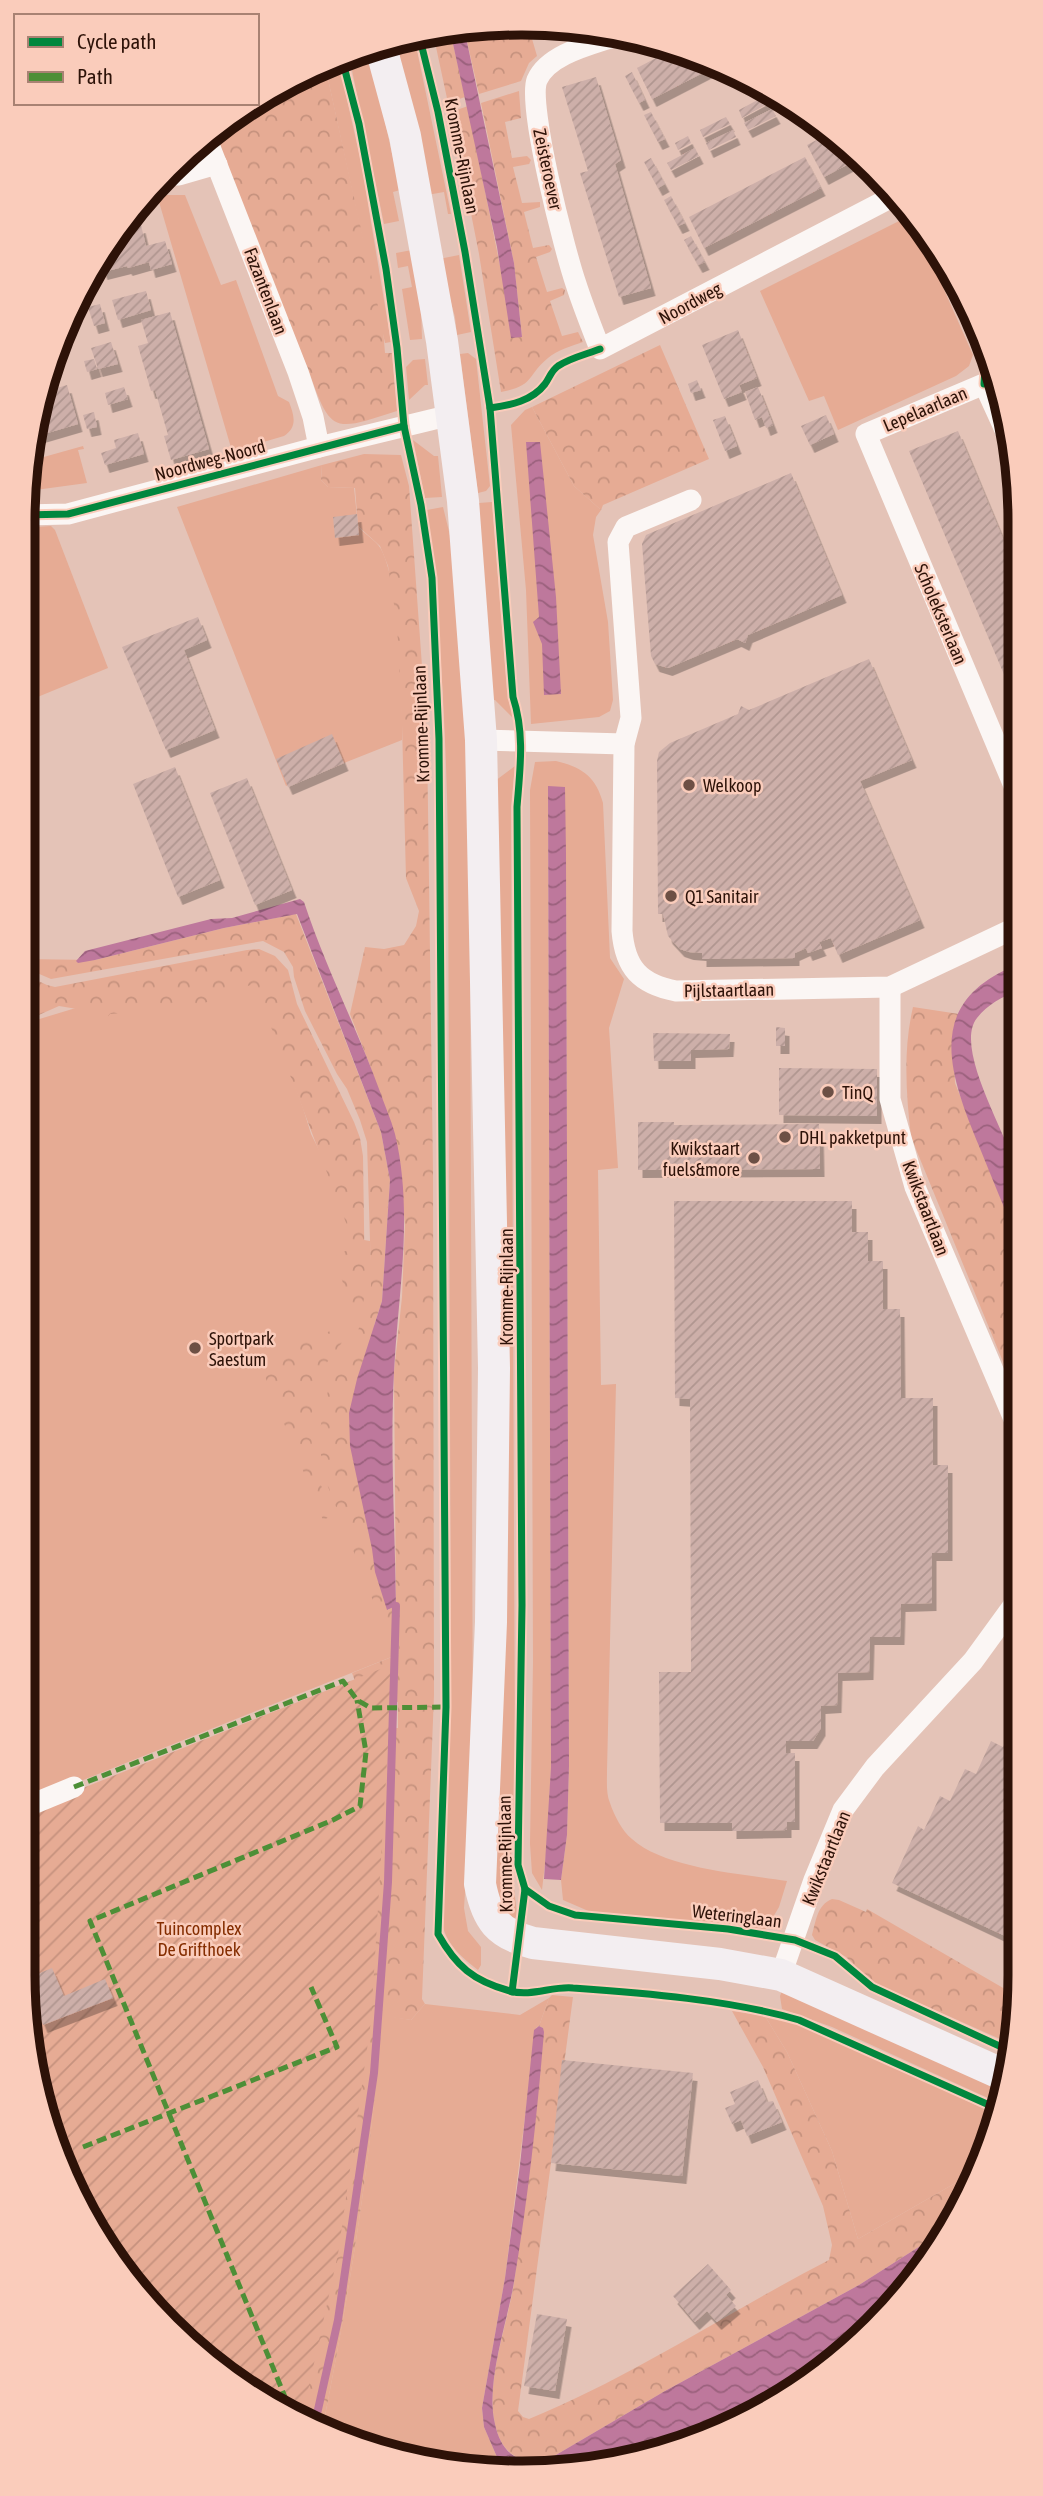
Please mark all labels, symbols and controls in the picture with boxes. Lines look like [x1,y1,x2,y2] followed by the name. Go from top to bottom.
[14,14,259,105] legend
[77,29,156,53] text: Cycle path
[77,64,113,88] text: Path
[440,96,484,216] street label: Kromme-Rijnlaan
[529,127,567,212] street label: Zeisteroever
[240,245,292,337] street label: Fazantenlaan
[655,278,725,328] street label: Noordweg
[880,382,970,436] street label: Lepelaarlaan
[152,435,268,485] street label: Noordweg-Noord
[910,561,972,667] street label: Scholeksterlaan
[408,665,434,783] street label: Kromme-Rijnlaan
[703,775,761,796] place label: Welkoop
[681,777,697,793] marker: Welkoop
[685,886,759,907] place label: Q1 Sanitair
[663,888,679,904] marker: Q1 Sanitair
[684,979,774,1001] street label: Pijlstaartlaan
[842,1082,873,1103] place label: TinQ
[820,1084,836,1100] marker: TinQ
[799,1127,906,1148] place label: DHL pakketpunt
[777,1129,793,1145] marker: DHL pakketpunt
[663,1138,740,1180] place label: Kwikstaart fuels&more
[746,1150,762,1166] marker: Kwikstaart fuels&more
[898,1158,954,1258] street label: Kwikstaartlaan
[496,1228,517,1346] street label: Kromme-Rijnlaan
[209,1328,274,1370] place label: Sportpark Saestum
[187,1340,203,1356] marker: Sportpark Saestum
[493,1795,517,1913] street label: Kromme-Rijnlaan
[798,1808,854,1908] street label: Kwikstaartlaan
[691,1900,783,1932] street label: Weteringlaan
[156,1918,242,1960] park label: Tuincomplex De Grifthoek

